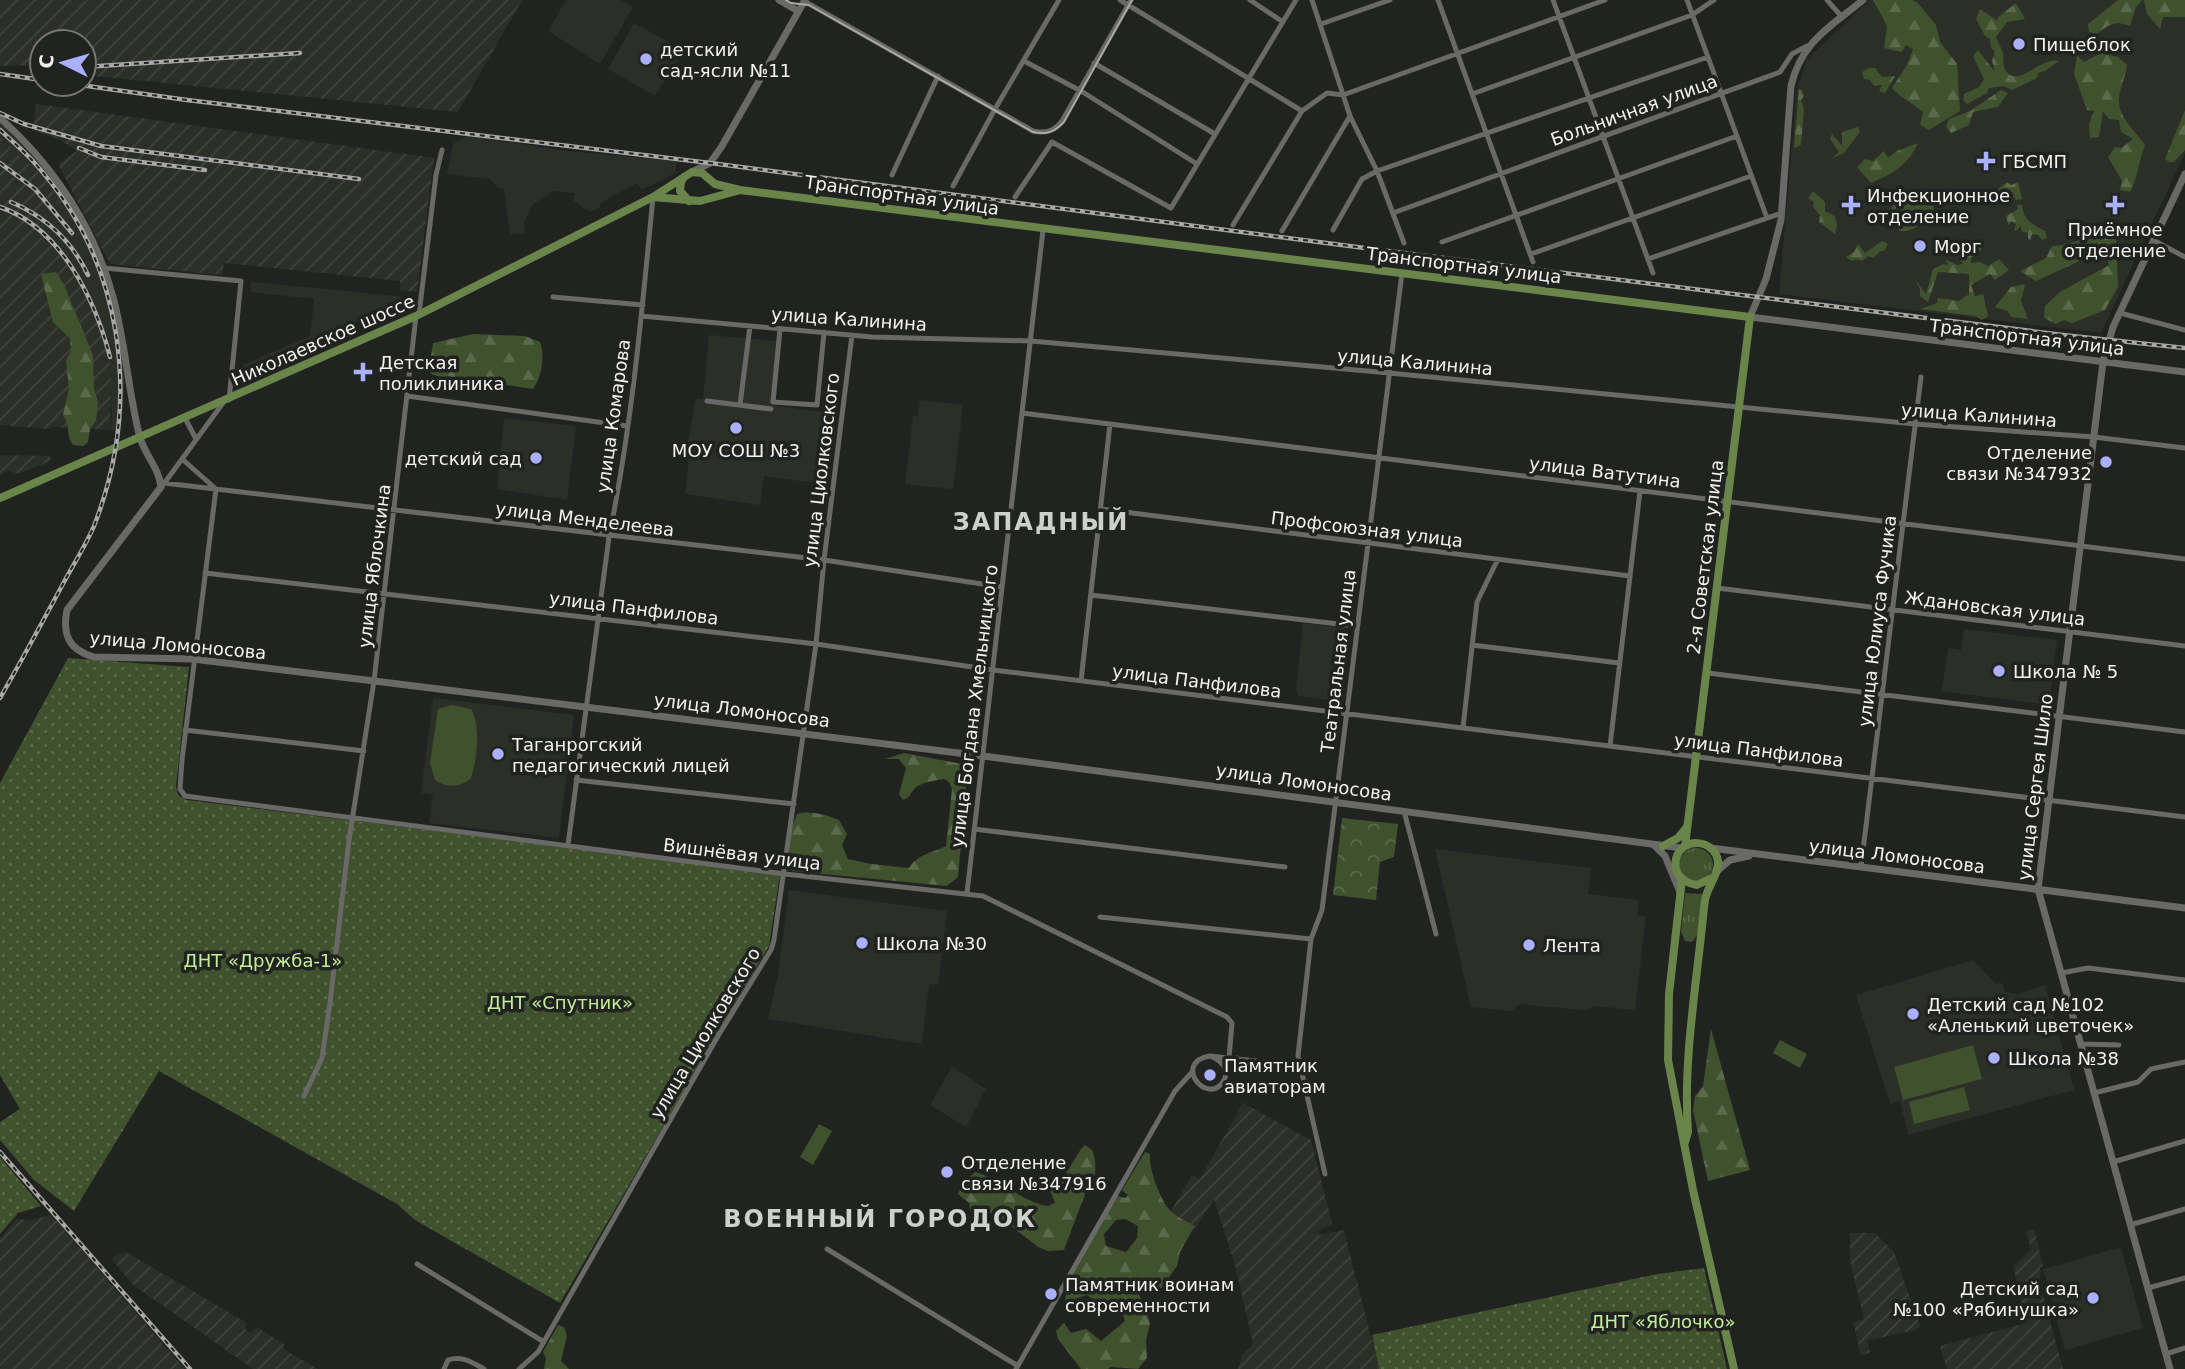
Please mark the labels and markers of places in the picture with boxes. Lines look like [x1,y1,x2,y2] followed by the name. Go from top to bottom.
[2033,34,2131,55] place label: Пищеблок
[2011,36,2027,52] marker: Пищеблок
[660,39,791,81] place label: детский сад-ясли №11
[638,51,654,67] marker: детский сад-ясли №11
[1976,151,1996,171] marker: ГБСМП
[2002,151,2067,172] place label: ГБСМП
[1867,185,2010,227] place label: Инфекционное отделение
[1841,195,1861,215] marker: Инфекционное отделение
[2105,195,2125,215] marker: Приёмное отделение
[2064,219,2166,261] place label: Приёмное отделение
[1934,236,1981,257] place label: Морг
[1912,238,1928,254] marker: Морг
[379,352,504,394] place label: Детская поликлиника
[353,362,373,382] marker: Детская поликлиника
[728,420,744,436] marker: МОУ СОШ №3
[672,440,800,461] place label: МОУ СОШ №3
[1946,442,2092,484] place label: Отделение связи №347932
[405,448,522,469] place label: детский сад
[528,450,544,466] marker: детский сад
[2098,454,2114,470] marker: Отделение связи №347932
[2013,661,2118,682] place label: Школа № 5
[1991,663,2007,679] marker: Школа № 5
[511,734,730,776] place label: Таганрогский педагогический лицей
[490,746,506,762] marker: Таганрогский педагогический лицей
[876,933,987,954] place label: Школа №30
[854,935,870,951] marker: Школа №30
[1543,935,1601,956] place label: Лента
[1521,937,1537,953] marker: Лента
[1927,994,2134,1036] place label: Детский сад №102 «Аленький цветочек»
[1905,1006,1921,1022] marker: Детский сад №102 «Аленький цветочек»
[2008,1048,2119,1069] place label: Школа №38
[1986,1050,2002,1066] marker: Школа №38
[1224,1055,1326,1097] place label: Памятник авиаторам
[1202,1067,1218,1083] marker: Памятник авиаторам
[961,1152,1107,1194] place label: Отделение связи №347916
[939,1164,955,1180] marker: Отделение связи №347916
[1065,1274,1234,1316] place label: Памятник воинам современности
[1893,1278,2079,1320] place label: Детский сад №100 «Рябинушка»
[1043,1286,1059,1302] marker: Памятник воинам современности
[2085,1290,2101,1306] marker: Детский сад №100 «Рябинушка»

